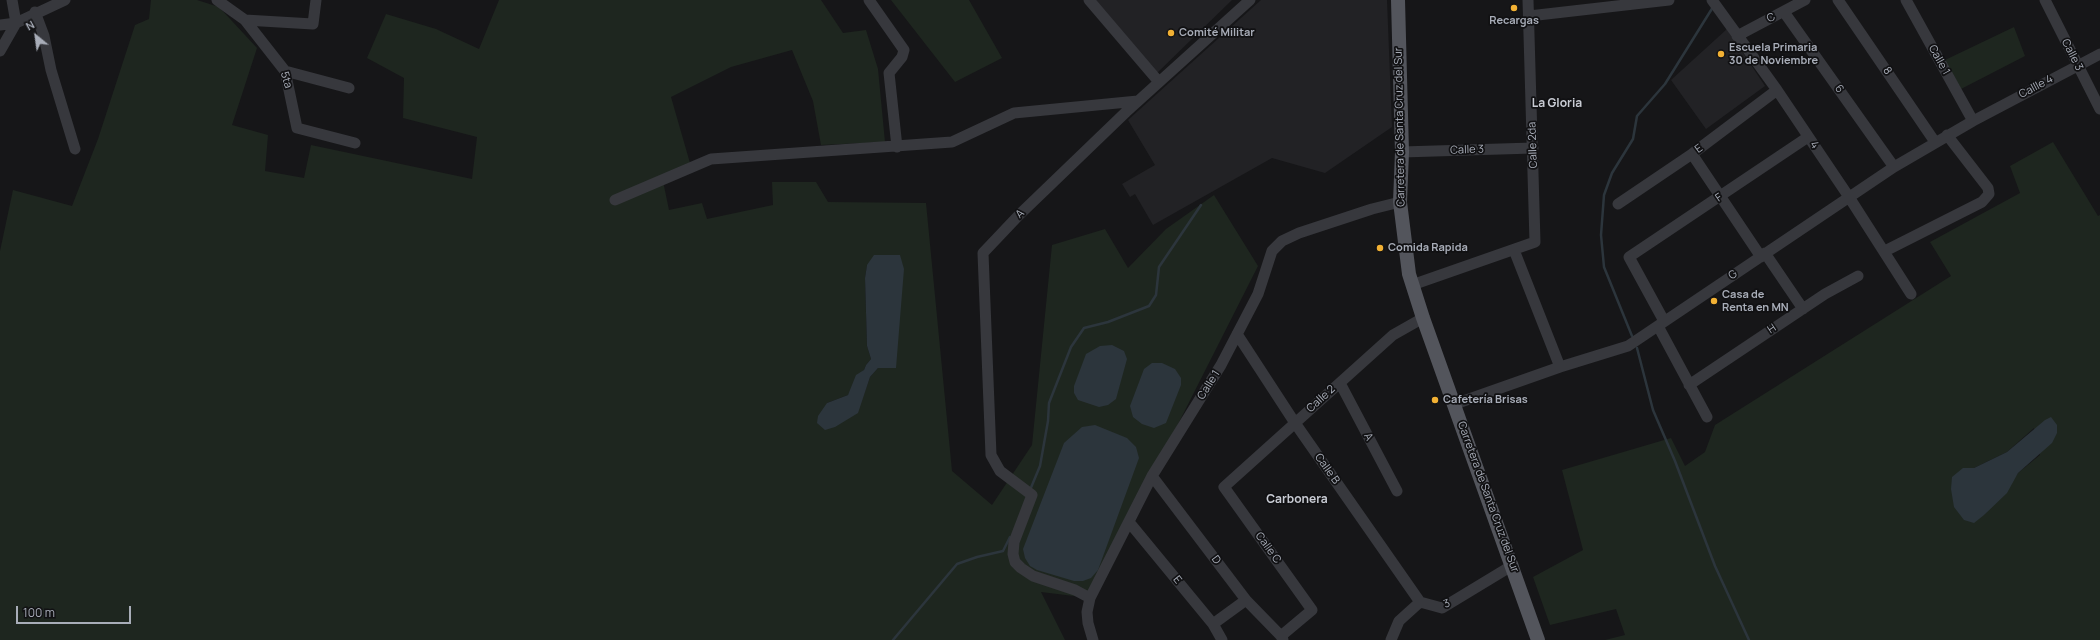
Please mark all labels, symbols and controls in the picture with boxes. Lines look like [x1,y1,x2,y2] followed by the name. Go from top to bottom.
[1509,3,1519,13] marker: Recargas
[1764,10,1778,26] street label: C
[1489,14,1539,28] place label: Recargas
[16,16,56,56] north arrow
[23,17,37,34] text: N
[1179,26,1255,40] place label: Comité Militar
[1166,28,1176,38] marker: Comité Militar
[2058,37,2086,73] street label: Calle 3
[1729,41,1818,67] place label: Escuela Primaria 30 de Noviembre
[1925,43,1953,77] street label: Calle 1
[1392,47,1408,207] street label: Carretera de Santa Cruz del Sur
[1716,49,1726,59] marker: Escuela Primaria 30 de Noviembre
[1880,65,1894,77] street label: 8
[277,70,295,90] street label: 5ta
[2017,73,2055,101] street label: Callle 4
[1832,82,1846,96] street label: 6
[1532,97,1582,111] district label: La Gloria
[1526,121,1540,169] street label: Calle 2da
[1807,139,1821,151] street label: 4
[1693,142,1705,156] street label: E
[1450,143,1484,157] street label: Calle 3
[1713,191,1725,205] street label: F
[1013,207,1027,221] street label: A
[1388,241,1468,255] place label: Comida Rapida
[1375,243,1385,253] marker: Comida Rapida
[1726,267,1740,283] street label: G
[1722,288,1789,314] place label: Casa de Renta en MN
[1709,296,1719,306] marker: Casa de Renta en MN
[1765,321,1779,337] street label: H
[1195,368,1223,402] street label: Calle 1
[1304,383,1338,415] street label: Calle 2
[1443,393,1528,407] place label: Cafetería Brisas
[1430,395,1440,405] marker: Cafetería Brisas
[1455,420,1521,574] street label: Carretera de Santa Cruz del Sur
[1361,431,1375,443] street label: A
[1312,451,1342,487] street label: Calle B
[1266,493,1328,507] district label: Carbonera
[1252,530,1284,566] street label: Calle C
[1209,553,1223,567] street label: D
[1170,573,1184,587] street label: E
[1442,597,1452,611] street label: 3
[18,598,133,624] scale bar
[23,604,55,621] text: 100 m

